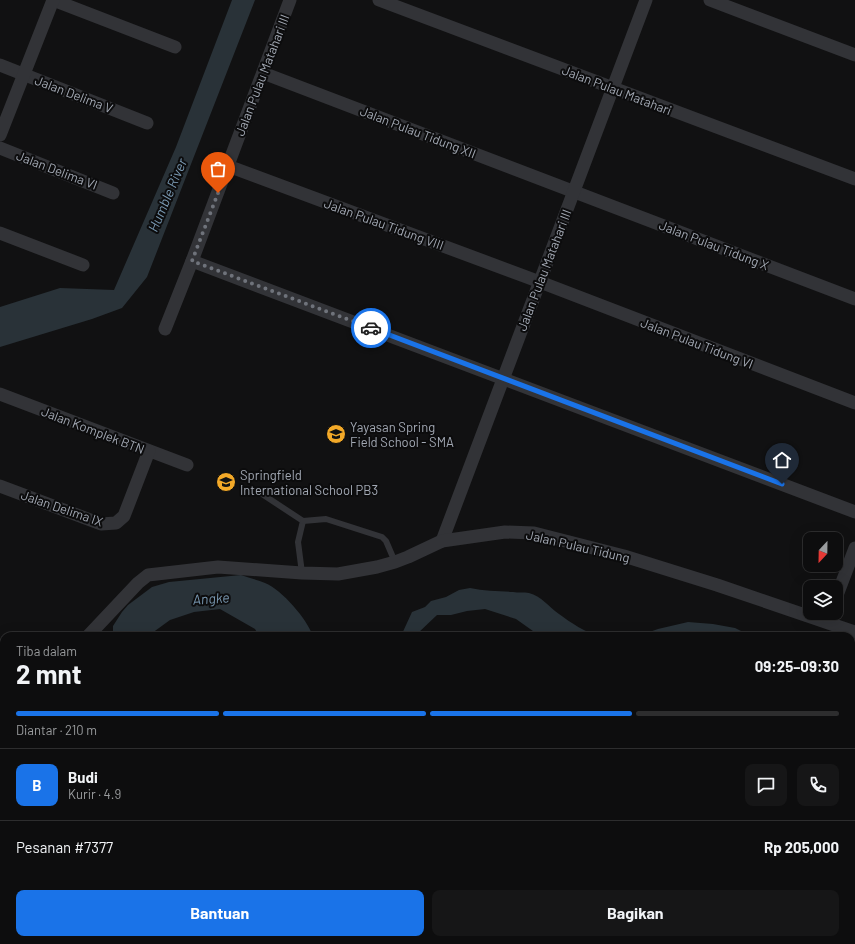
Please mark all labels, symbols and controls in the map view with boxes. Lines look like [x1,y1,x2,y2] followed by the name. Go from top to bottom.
[231,12,293,138] street label: Jalan Pulau Matahari III
[560,62,674,118] street label: Jalan Pulau Matahari
[33,72,116,116] street label: Jalan Delima V
[358,103,478,161] street label: Jalan Pulau Tidung XII
[14,147,100,193] street label: Jalan Delima VI
[201,152,235,193] pin
[144,155,190,234] water label: Humble River
[207,158,229,180] icon: bag
[322,195,446,253] street label: Jalan Pulau Tidung VIII
[513,207,575,333] street label: Jalan Pulau Matahari III
[657,217,771,273] street label: Jalan Pulau Tidung X
[351,308,391,348] courier
[638,314,756,372] street label: Jalan Pulau Tidung VI
[360,317,382,339] icon: car
[39,403,147,457] street label: Jalan Komplek BTN
[350,419,454,450] place label: Yayasan Spring Field School - SMA
[325,423,347,445] school or university icon: Yayasan Spring Field School - SMA
[765,443,799,484] pin
[771,449,793,471] icon: home
[240,467,378,498] place label: Springfield International School PB3
[215,471,237,493] school or university icon: Springfield International School PB3
[19,486,105,530] street label: Jalan Delima IX
[525,526,631,566] street label: Jalan Pulau Tidung
[803,532,843,572] north arrow
[803,532,843,620] map controls
[803,580,843,620] button: layers
[192,588,230,608] water label: Angke
[16,643,77,659] text: Tiba dalam
[755,657,839,675] text: 09:25–09:30
[16,658,82,689] text: 2 mnt
[16,722,97,738] text: Diantar · 210 m
[745,764,787,806] button: chat
[797,764,839,806] button: phone
[68,768,98,786] text: Budi
[32,776,42,794] text: B
[68,786,121,802] text: Kurir · 4.9
[16,838,113,856] text: Pesanan #7377
[764,838,839,856] text: Rp 205,000
[16,890,424,936] button: Bantuan
[432,890,839,936] button: Bagikan

